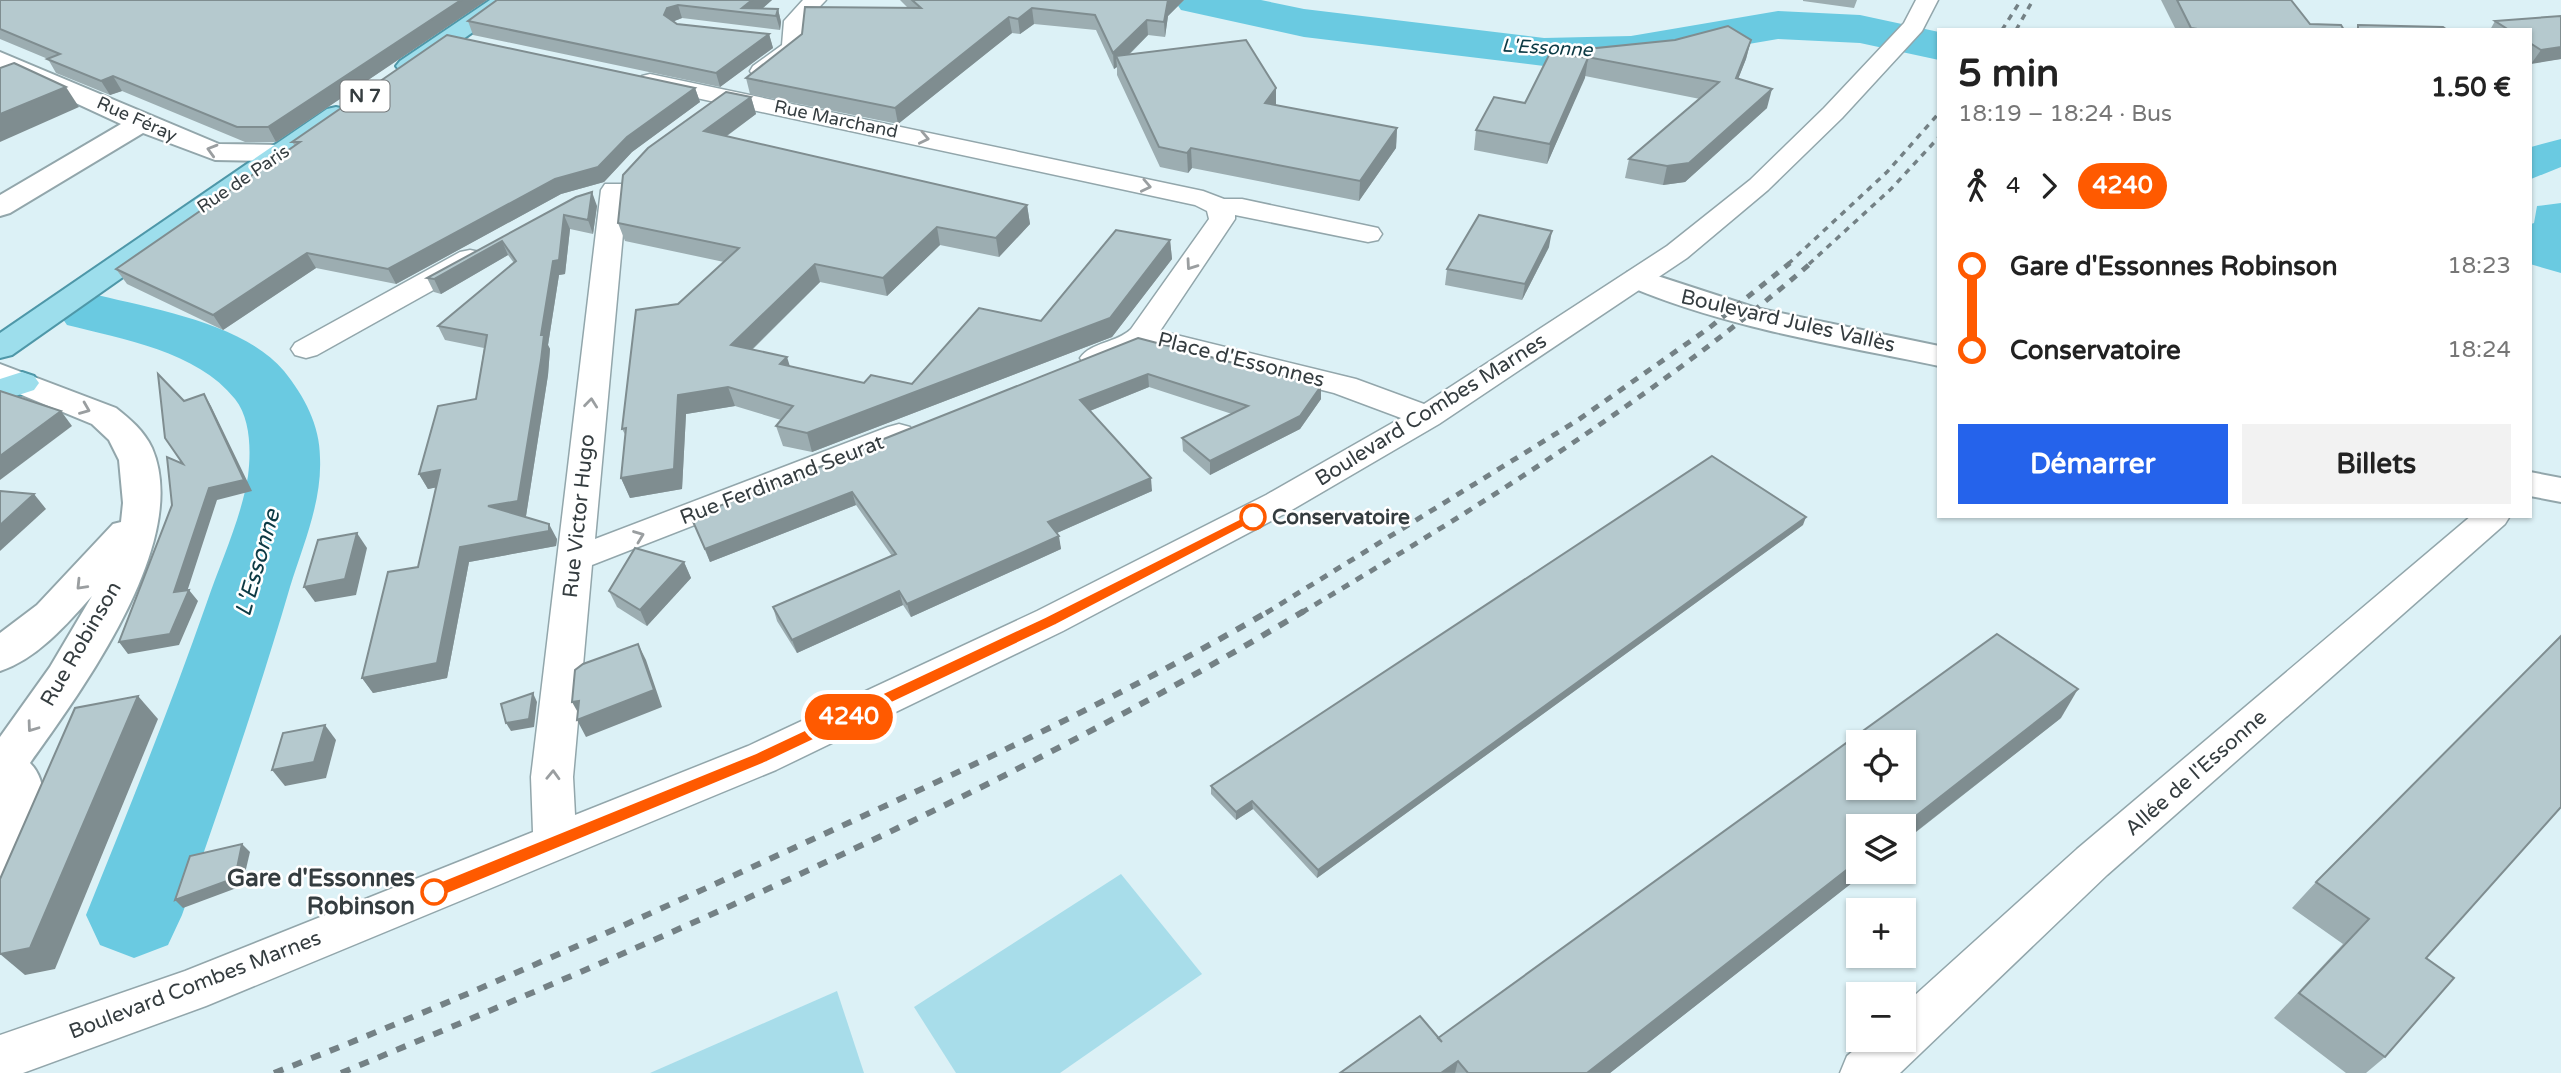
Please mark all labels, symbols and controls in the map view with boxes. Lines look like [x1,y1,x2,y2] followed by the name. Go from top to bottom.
[1501,35,1594,61] water label: L'Essonne
[1958,51,2059,97] text: 5 min
[2431,72,2511,103] text: 1.50 €
[340,80,390,111] road number: N 7
[93,92,181,147] street label: Rue Féray
[772,95,900,143] street label: Rue Marchand
[1958,100,2172,128] text: 18:19 – 18:24 · Bus
[918,130,930,144] one-way arrow
[193,140,293,218] street label: Rue de Paris
[207,143,219,158] one-way arrow
[1958,167,1996,205] icon: walk
[2030,167,2068,205] icon: forward
[2092,171,2153,200] text: 4240
[2006,172,2020,200] text: 4
[1140,178,1152,193] one-way arrow
[2010,251,2338,282] text: Gare d'Essonnes Robinson
[2447,252,2511,280] text: 18:23
[1187,257,1199,270] one-way arrow
[1678,284,1898,358] street label: Boulevard Jules Vallès
[1155,327,1327,393] street label: Place d'Essonnes
[1311,328,1551,492] street label: Boulevard Combes Marnes
[2010,335,2181,366] text: Conservatoire
[2447,336,2511,364] text: 18:24
[583,397,598,408] one-way arrow
[79,400,91,414] one-way arrow
[1958,424,2228,504] button: Démarrer
[2242,424,2511,504] button: Billets
[676,430,888,530] street label: Rue Ferdinand Seurat
[558,433,600,599] street label: Rue Victor Hugo
[229,504,287,620] water label: L'Essonne
[1240,504,1266,530] marker: Conservatoire
[1272,505,1410,530] place label: Conservatoire
[632,530,644,544] one-way arrow
[35,577,127,711] street label: Rue Robinson
[76,577,89,590] one-way arrow
[800,694,898,740] line badge: 4240
[819,702,879,731] text: 4240
[2120,705,2272,841] street label: Allée de l'Essonne
[28,719,40,732] one-way arrow
[1846,730,1916,1052] map controls
[1846,730,1916,800] button: locate
[545,769,560,780] one-way arrow
[1846,814,1916,884] button: layers
[227,864,415,921] place label: Gare d'Essonnes Robinson
[421,879,447,905] marker: Gare d'Essonnes Robinson
[1846,898,1916,968] button: +
[65,925,325,1045] street label: Boulevard Combes Marnes
[1846,982,1916,1052] button: −

